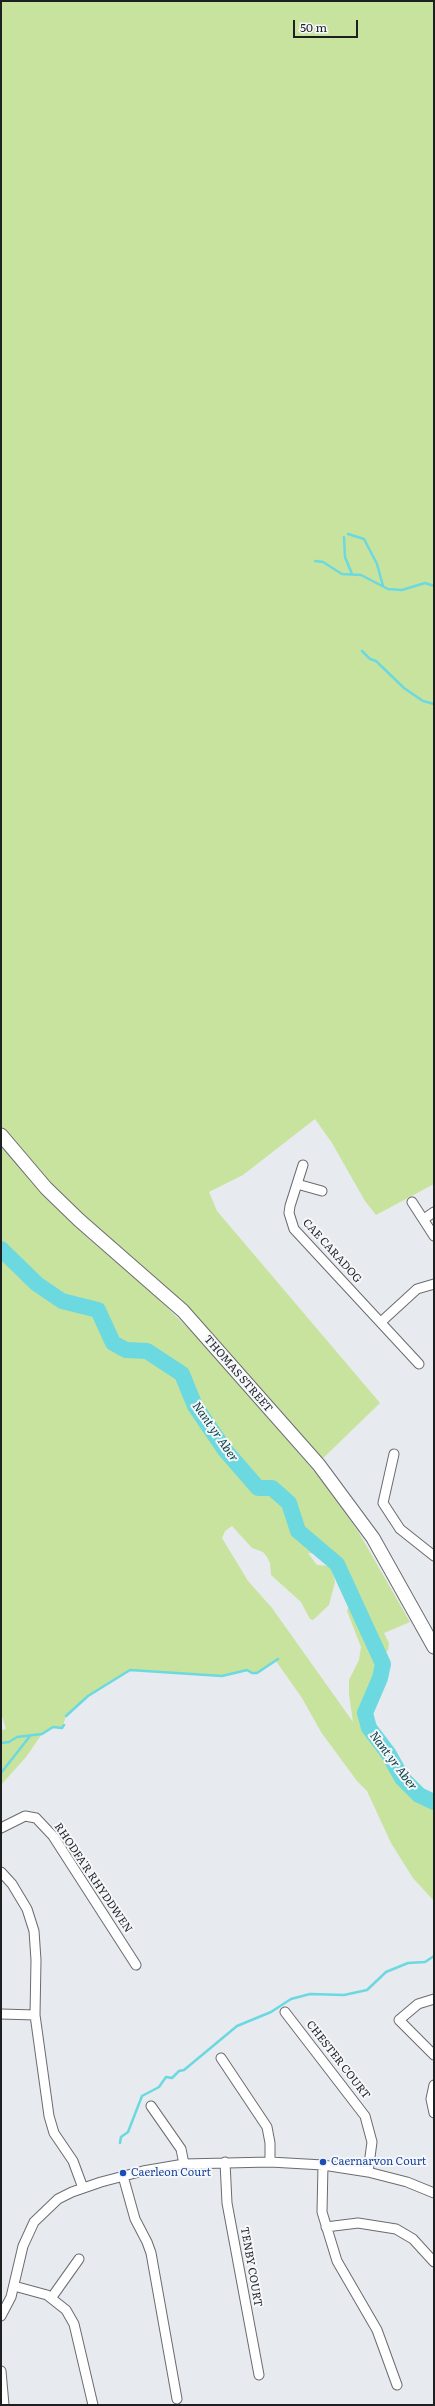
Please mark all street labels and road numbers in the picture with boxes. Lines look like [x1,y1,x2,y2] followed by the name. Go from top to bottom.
[300,1216,364,1286] street label: CAE CARADOG
[201,1333,275,1415] street label: THOMAS STREET
[51,1821,135,1935] street label: RHODFA'R RHYDDWEN
[303,2018,373,2102] street label: CHESTER COURT
[237,2226,265,2308] street label: TENBY COURT

